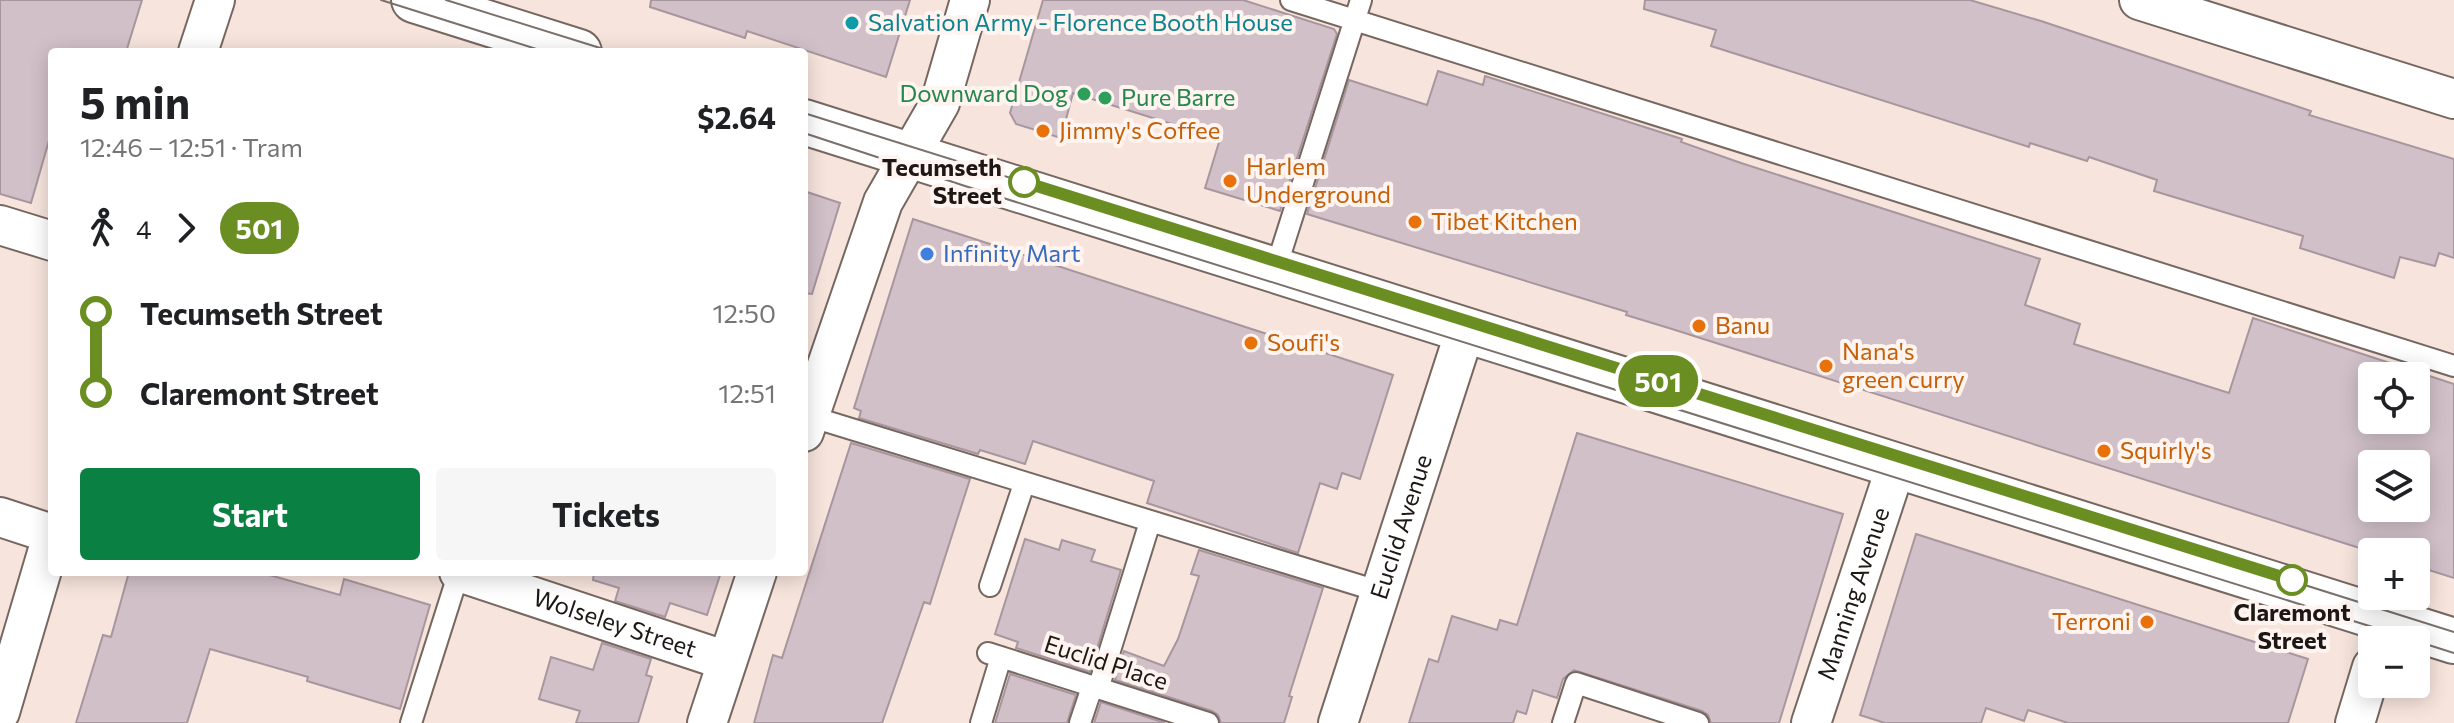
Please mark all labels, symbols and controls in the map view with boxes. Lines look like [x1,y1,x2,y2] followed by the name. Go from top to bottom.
[868,7,1293,36] place label: Salvation Army - Florence Booth House
[843,14,861,32] marker: Salvation Army - Florence Booth House
[80,74,190,128] text: 5 min
[900,78,1068,107] place label: Downward Dog
[1121,82,1235,111] place label: Pure Barre
[1075,85,1093,103] marker: Downward Dog
[1096,89,1114,107] marker: Pure Barre
[697,98,776,135] text: $2.64
[1059,115,1220,144] place label: Jimmy's Coffee
[1034,122,1052,140] marker: Jimmy's Coffee
[80,131,303,162] text: 12:46 – 12:51 · Tram
[1246,151,1391,208] place label: Harlem Underground
[882,152,1002,209] place label: Tecumseth Street
[1009,167,1039,197] marker: Tecumseth Street
[1221,172,1239,190] marker: Harlem Underground
[80,206,124,250] icon: walk
[164,206,208,250] icon: forward
[1431,206,1578,235] place label: Tibet Kitchen
[236,211,283,245] text: 501
[136,213,152,244] text: 4
[1406,213,1424,231] marker: Tibet Kitchen
[943,238,1081,267] place label: Infinity Mart
[918,245,936,263] marker: Infinity Mart
[140,294,383,331] text: Tecumseth Street
[712,297,776,328] text: 12:50
[1715,310,1770,339] place label: Banu
[1690,317,1708,335] marker: Banu
[1267,327,1340,356] place label: Soufi's
[1242,334,1260,352] marker: Soufi's
[1842,336,1965,393] place label: Nana's green curry
[1612,355,1704,407] line badge: 501
[1817,357,1835,375] marker: Nana's green curry
[2358,362,2430,698] map controls
[2358,362,2430,434] button: locate
[1634,364,1682,398] text: 501
[140,374,379,411] text: Claremont Street
[718,377,776,408] text: 12:51
[2120,435,2212,464] place label: Squirly's
[2095,442,2113,460] marker: Squirly's
[2358,450,2430,522] button: layers
[1363,451,1437,603] street label: Euclid Avenue
[80,468,420,560] button: Start
[436,468,776,560] button: Tickets
[1810,503,1894,684] street label: Manning Avenue
[2358,538,2430,610] button: +
[2277,565,2307,595] marker: Claremont Street
[530,582,701,663] street label: Wolseley Street
[2233,597,2351,654] place label: Claremont Street
[2052,606,2131,635] place label: Terroni
[2138,613,2156,631] marker: Terroni
[2358,626,2430,698] button: −
[1041,628,1172,695] street label: Euclid Place

